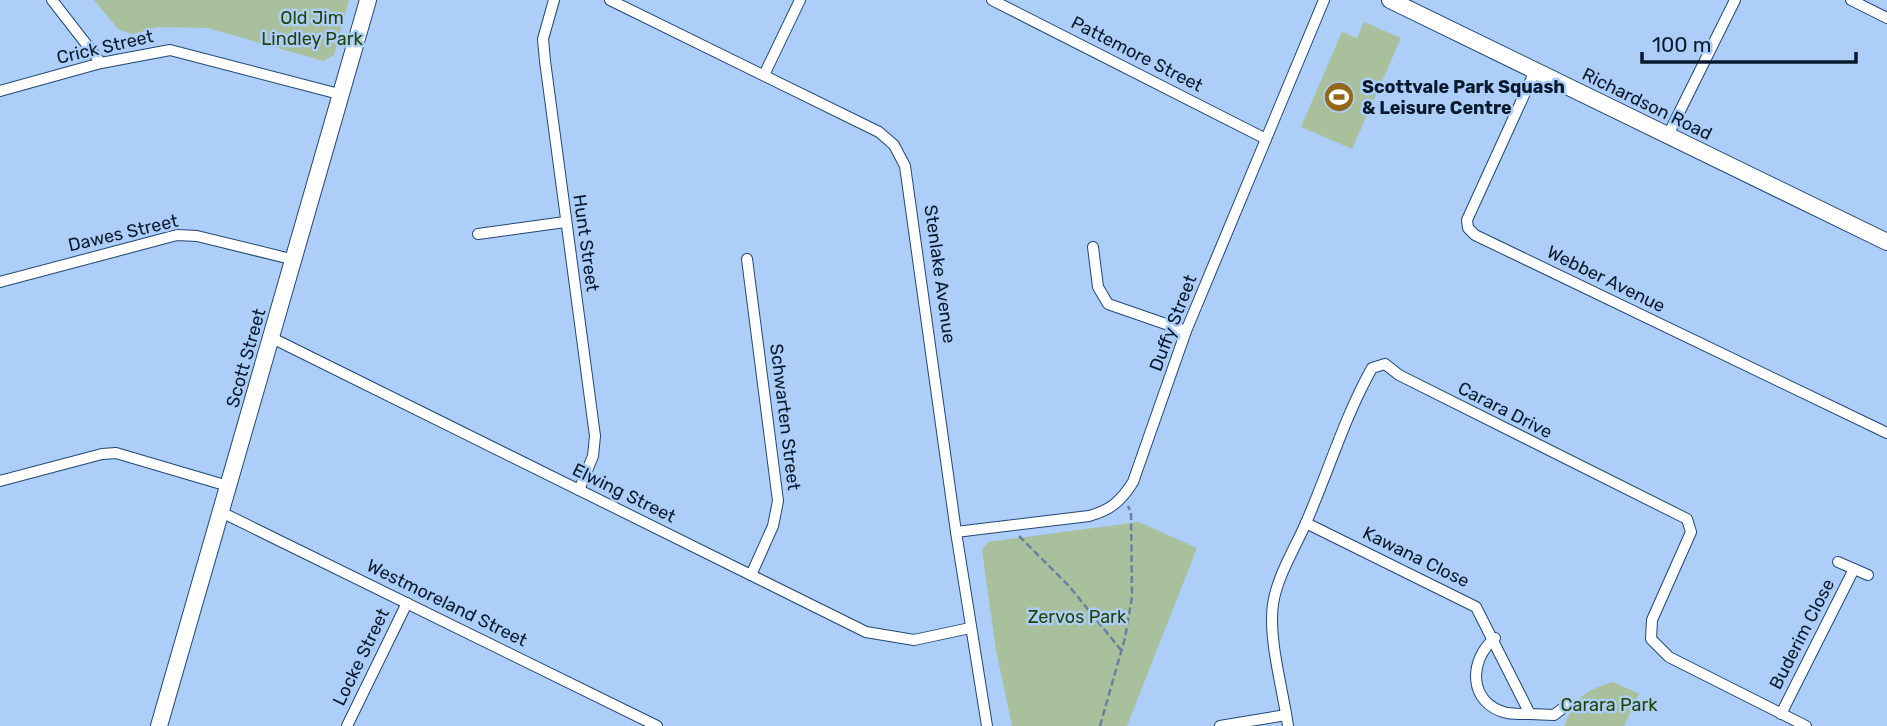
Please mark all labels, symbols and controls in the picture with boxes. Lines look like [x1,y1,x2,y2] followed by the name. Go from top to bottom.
[261,7,363,50] park label: Old Jim Lindley Park
[1067,11,1207,97] street label: Pattemore Street
[1642,21,1856,65] scale bar
[54,25,156,69] street label: Crick Street
[1652,32,1711,57] text: 100 m
[1578,63,1716,145] street label: Richardson Road
[1362,76,1565,119] place label: Scottvale Park Squash & Leisure Centre
[1322,80,1356,114] sports icon: Scottvale Park Squash & Leisure Centre
[568,193,604,293] street label: Hunt Street
[919,203,961,345] street label: Stenlake Avenue
[66,210,180,256] street label: Dawes Street
[1543,241,1669,317] street label: Webber Avenue
[1145,272,1201,374] street label: Duffy Street
[221,306,271,410] street label: Scott Street
[765,343,805,491] street label: Schwarten Street
[1454,377,1556,443] street label: Carara Drive
[569,459,679,527] street label: Elwing Street
[1359,522,1473,592] street label: Kawana Close
[363,555,531,651] street label: Westmoreland Street
[1765,575,1839,693] street label: Buderim Close
[328,605,394,709] street label: Locke Street
[1028,606,1127,628] park label: Zervos Park
[1560,694,1658,716] park label: Carara Park

